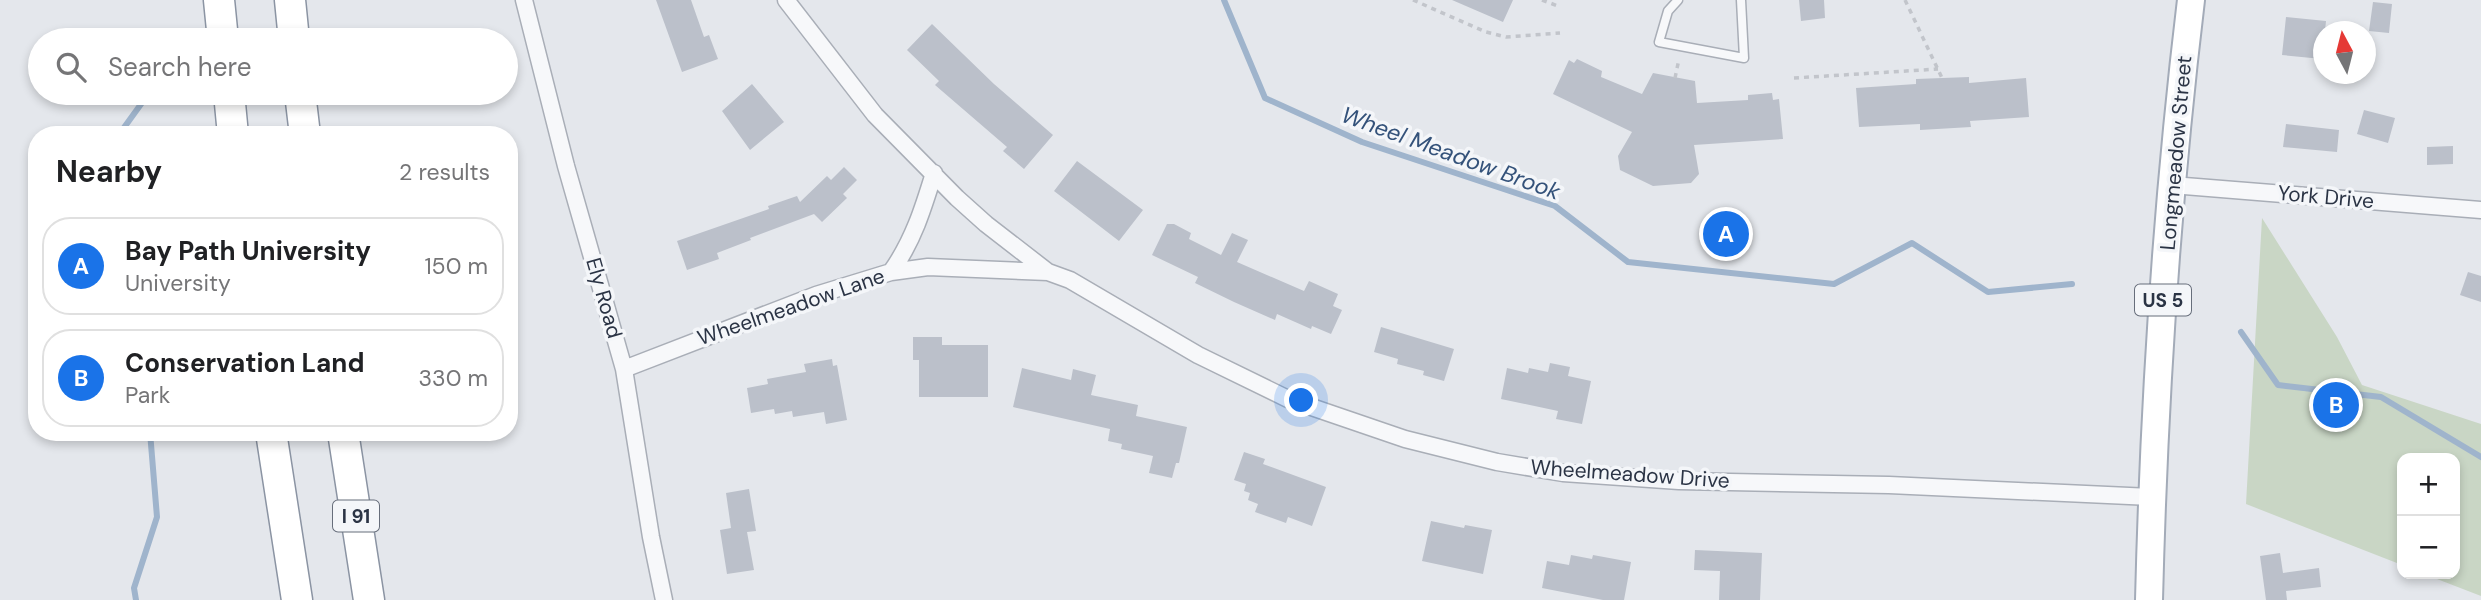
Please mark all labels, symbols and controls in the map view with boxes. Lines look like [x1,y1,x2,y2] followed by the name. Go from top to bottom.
[2313,21,2376,84] north arrow
[28,28,518,105] search box
[52,48,90,86] icon: search
[108,50,251,84] text: Search here
[2154,55,2198,251] street label: Longmeadow Street
[1337,99,1565,207] water label: Wheel Meadow Brook
[56,152,162,191] text: Nearby
[399,157,490,187] text: 2 results
[2277,179,2375,215] street label: York Drive
[1703,208,1749,260] pin: A
[125,234,371,268] text: Bay Path University
[73,251,89,281] text: A
[424,251,488,281] text: 150 m
[579,254,629,342] street label: Ely Road
[694,262,888,352] street label: Wheelmeadow Lane
[125,268,231,298] text: University
[2135,284,2191,316] road number: US 5
[125,346,364,380] text: Conservation Land
[74,363,88,393] text: B
[418,363,488,393] text: 330 m
[2313,379,2359,431] pin: B
[125,380,170,410] text: Park
[1284,383,1318,417] your location
[1529,453,1731,495] street label: Wheelmeadow Drive
[2397,453,2460,579] map controls
[2397,453,2460,516] button: +
[333,500,379,531] road number: I 91
[2397,516,2460,579] button: −

